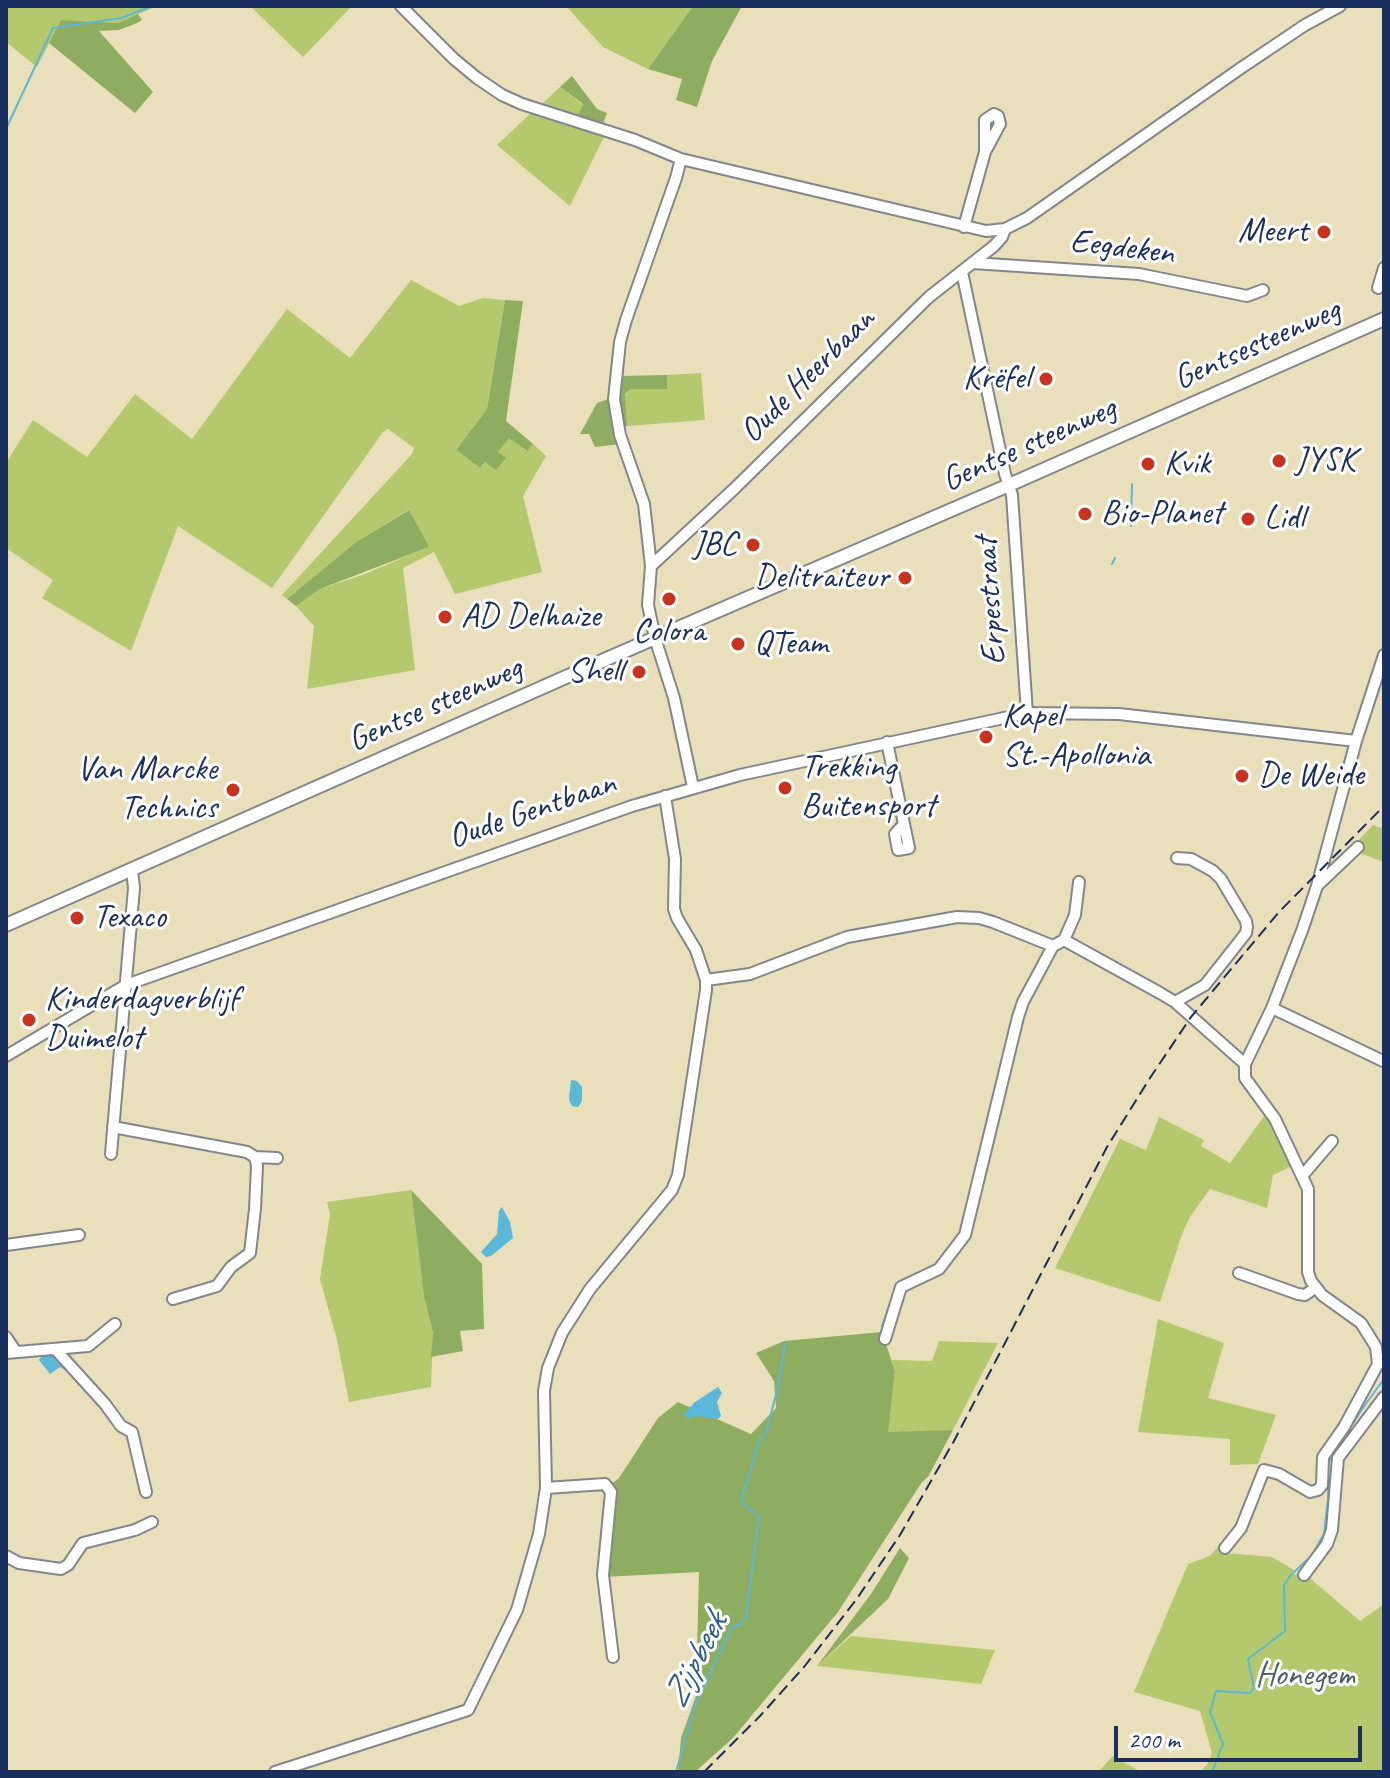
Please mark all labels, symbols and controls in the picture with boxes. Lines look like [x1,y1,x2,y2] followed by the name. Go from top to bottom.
[1238,212,1308,252] place label: Meert
[1068,221,1176,275] street label: Eegdeken
[1315,223,1333,241] marker: Meert
[1168,290,1346,400] street label: Gentsesteenweg
[732,300,884,452] street label: Oude Heerbaan
[963,359,1030,399] place label: Krëfel
[1037,370,1055,388] marker: Krëfel
[936,389,1122,501] street label: Gentse steenweg
[1295,441,1355,481] place label: JYSK
[1164,444,1210,484] place label: Kvik
[1270,452,1288,470] marker: JYSK
[1139,455,1157,473] marker: Kvik
[1101,494,1223,534] place label: Bio-Planet
[1264,499,1304,539] place label: Lidl
[1076,505,1094,523] marker: Bio-Planet
[1239,510,1257,528] marker: Lidl
[693,525,737,565] place label: JBC
[744,536,762,554] marker: JBC
[966,536,1016,666] street label: Erpestraat
[755,558,889,598] place label: Delitraiteur
[896,569,914,587] marker: Delitraiteur
[660,590,678,608] marker: Colora
[461,597,600,637] place label: AD Delhaize
[436,608,454,626] marker: AD Delhaize
[633,612,705,652] place label: Colora
[754,624,828,664] place label: QTeam
[729,635,747,653] marker: QTeam
[342,649,528,761] street label: Gentse steenweg
[567,652,623,692] place label: Shell
[630,663,648,681] marker: Shell
[1002,697,1150,776] place label: Kapel St.-Apollonia
[977,728,995,746] marker: Kapel St.-Apollonia
[801,748,935,828] place label: Trekking Buitensport
[77,750,217,830] place label: Van Marcke Technics
[1258,756,1364,796] place label: De Weide
[443,763,621,859] street label: Oude Gentbaan
[1233,767,1251,785] marker: De Weide
[776,779,794,797] marker: Trekking Buitensport
[224,781,242,799] marker: Van Marcke Technics
[93,898,166,938] place label: Texaco
[68,909,86,927] marker: Texaco
[45,980,238,1060] place label: Kinderdagverblijf Duimelot
[20,1011,38,1029] marker: Kinderdagverblijf Duimelot
[654,1607,738,1715] water label: Zijpbeek
[1255,1656,1355,1696] park label: Honegem
[1118,1710,1366,1760] scale bar
[1128,1725,1180,1755] text: 200 m

